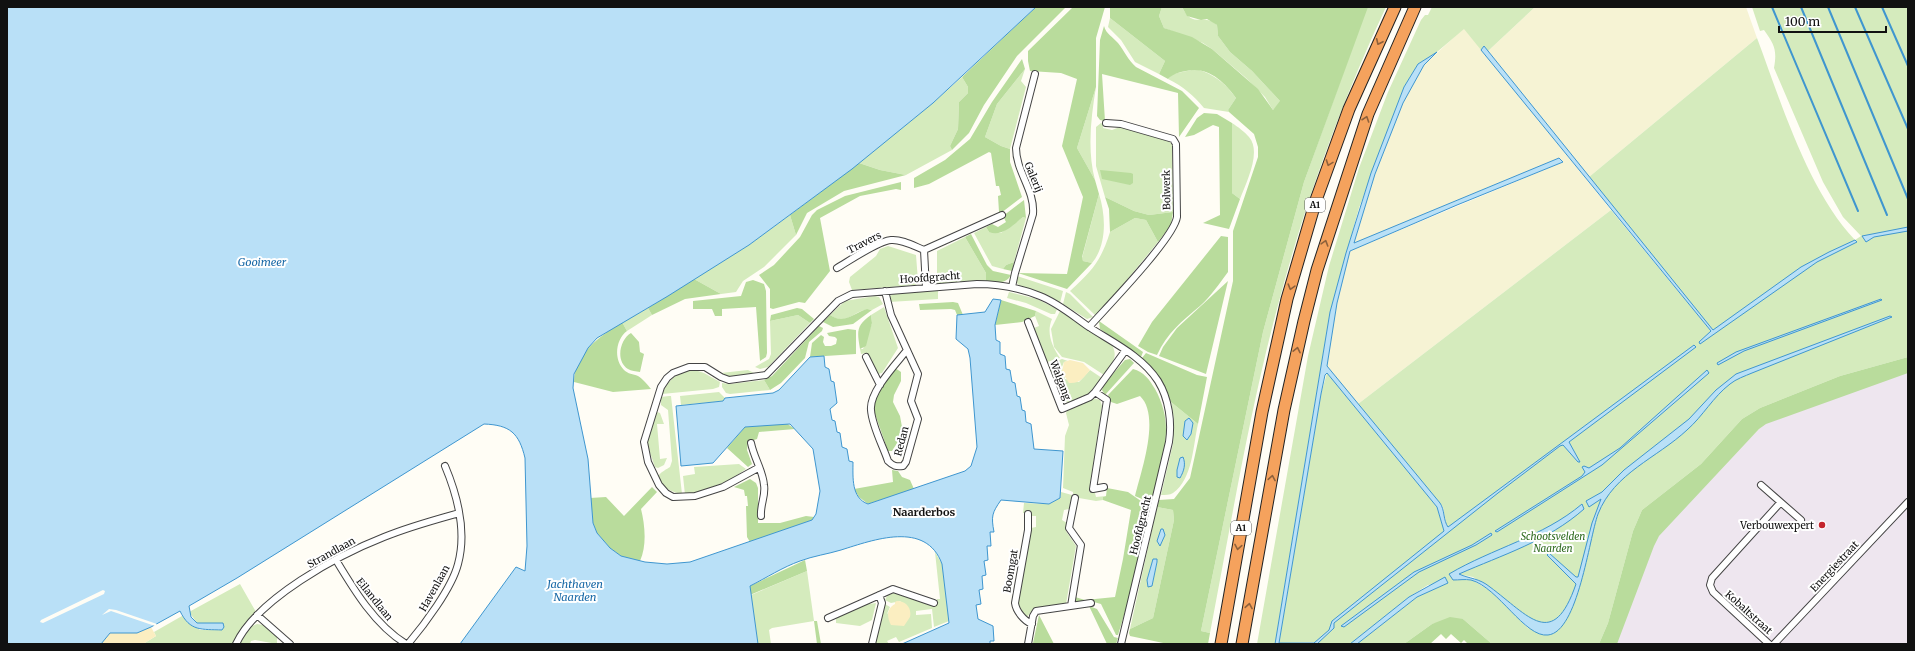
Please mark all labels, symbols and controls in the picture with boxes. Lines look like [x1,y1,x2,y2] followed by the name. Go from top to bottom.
[1779,8,1886,34] scale bar
[1785,14,1820,29] text: 100 m
[1376,38,1384,46] one-way arrow
[1362,116,1370,123] one-way arrow
[1326,159,1334,166] one-way arrow
[1022,160,1045,194] street label: Galerij
[1160,169,1173,210] street label: Bolwerk
[1305,198,1325,212] road number: A1
[845,228,884,257] street label: Travers
[1320,239,1329,246] one-way arrow
[238,255,287,269] water label: Gooimeer
[899,269,961,286] street label: Hoofdgracht
[1287,283,1296,290] one-way arrow
[1293,347,1301,353] one-way arrow
[1047,357,1074,402] street label: Walgang
[891,424,912,457] street label: Redan
[1267,474,1275,481] one-way arrow
[1127,494,1154,556] street label: Hoofdgracht
[893,505,956,519] district label: Naarderbos
[1739,519,1814,532] place label: Verbouwexpert
[1817,520,1827,530] marker: Verbouwexpert
[1231,521,1251,535] road number: A1
[1521,530,1585,555] park label: Schootsvelden Naarden
[305,534,358,571] street label: Strandlaan
[1807,538,1861,595] street label: Energiestraat
[1234,544,1243,550] one-way arrow
[1000,548,1021,594] street label: Boomgat
[416,562,453,614] street label: Havenlaan
[353,575,396,624] street label: Eilandlaan
[546,577,603,604] water label: Jachthaven Naarden
[1722,588,1775,637] street label: Kobaltstraat
[1244,602,1253,609] one-way arrow

